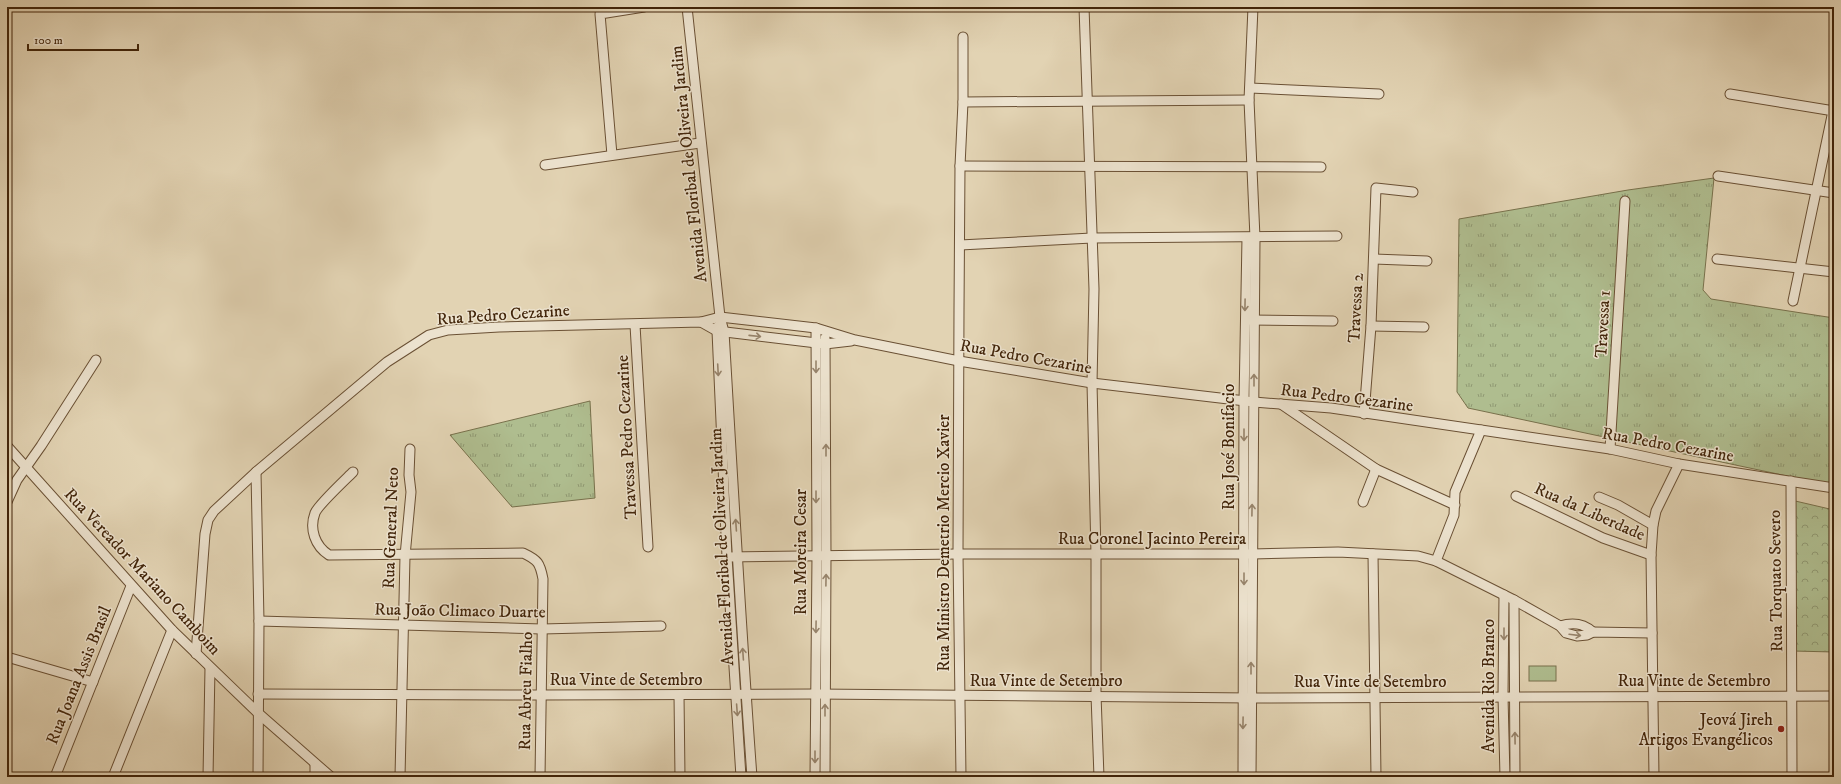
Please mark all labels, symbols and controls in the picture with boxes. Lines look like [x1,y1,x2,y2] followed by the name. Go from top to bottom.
[28,26,138,52] scale bar
[34,33,63,48] text: 100 m
[666,44,712,283] street label: Avenida Floribal de Oliveira Jardim
[1343,272,1369,343] street label: Travessa 2
[1590,290,1616,358] street label: Travessa 1
[1241,298,1249,311] one-way arrow
[436,299,570,331] street label: Rua Pedro Cezarine
[748,332,761,340] one-way arrow
[958,335,1093,379] street label: Rua Pedro Cezarine
[612,354,642,520] street label: Travessa Pedro Cezarine
[812,360,820,373] one-way arrow
[715,363,722,376] one-way arrow
[1250,374,1258,387] one-way arrow
[1279,379,1414,417] street label: Rua Pedro Cezarine
[1218,384,1240,510] street label: Rua José Bonifacio
[933,414,955,672] street label: Rua Ministro Demetrio Mercio Xavier
[1600,423,1735,467] street label: Rua Pedro Cezarine
[705,427,739,666] street label: Avenida Floribal de Oliveira Jardim
[1240,428,1248,441] one-way arrow
[822,444,830,457] one-way arrow
[378,467,404,589] street label: Rua General Neto
[1531,478,1648,546] street label: Rua da Liberdade
[59,484,226,660] street label: Rua Vereador Mariano Camboim
[790,488,812,615] street label: Rua Moreira Cesar
[812,490,820,503] one-way arrow
[1248,504,1256,517] one-way arrow
[1764,510,1788,652] street label: Rua Torquato Severo
[733,518,740,531] one-way arrow
[1058,528,1247,550] street label: Rua Coronel Jacinto Pereira
[1240,572,1248,585] one-way arrow
[822,574,830,587] one-way arrow
[374,599,546,623] street label: Rua João Climaco Duarte
[41,603,117,748] street label: Rua Joana Assis Brasil
[1478,619,1500,753] street label: Avenida Rio Branco
[812,620,820,633] one-way arrow
[1500,627,1508,640] one-way arrow
[1568,631,1581,638] one-way arrow
[514,632,538,750] street label: Rua Abreu Fialho
[739,648,746,661] one-way arrow
[1247,662,1255,675] one-way arrow
[549,669,703,691] street label: Rua Vinte de Setembro
[969,670,1123,692] street label: Rua Vinte de Setembro
[1617,670,1771,692] street label: Rua Vinte de Setembro
[1293,671,1447,693] street label: Rua Vinte de Setembro
[733,703,741,716] one-way arrow
[821,704,829,717] one-way arrow
[1639,709,1773,751] place label: Jeová Jireh Artigos Evangélicos
[1239,716,1247,729] one-way arrow
[1776,724,1786,734] marker: Jeová Jireh Artigos Evangélicos
[1511,732,1519,745] one-way arrow
[811,750,819,763] one-way arrow

